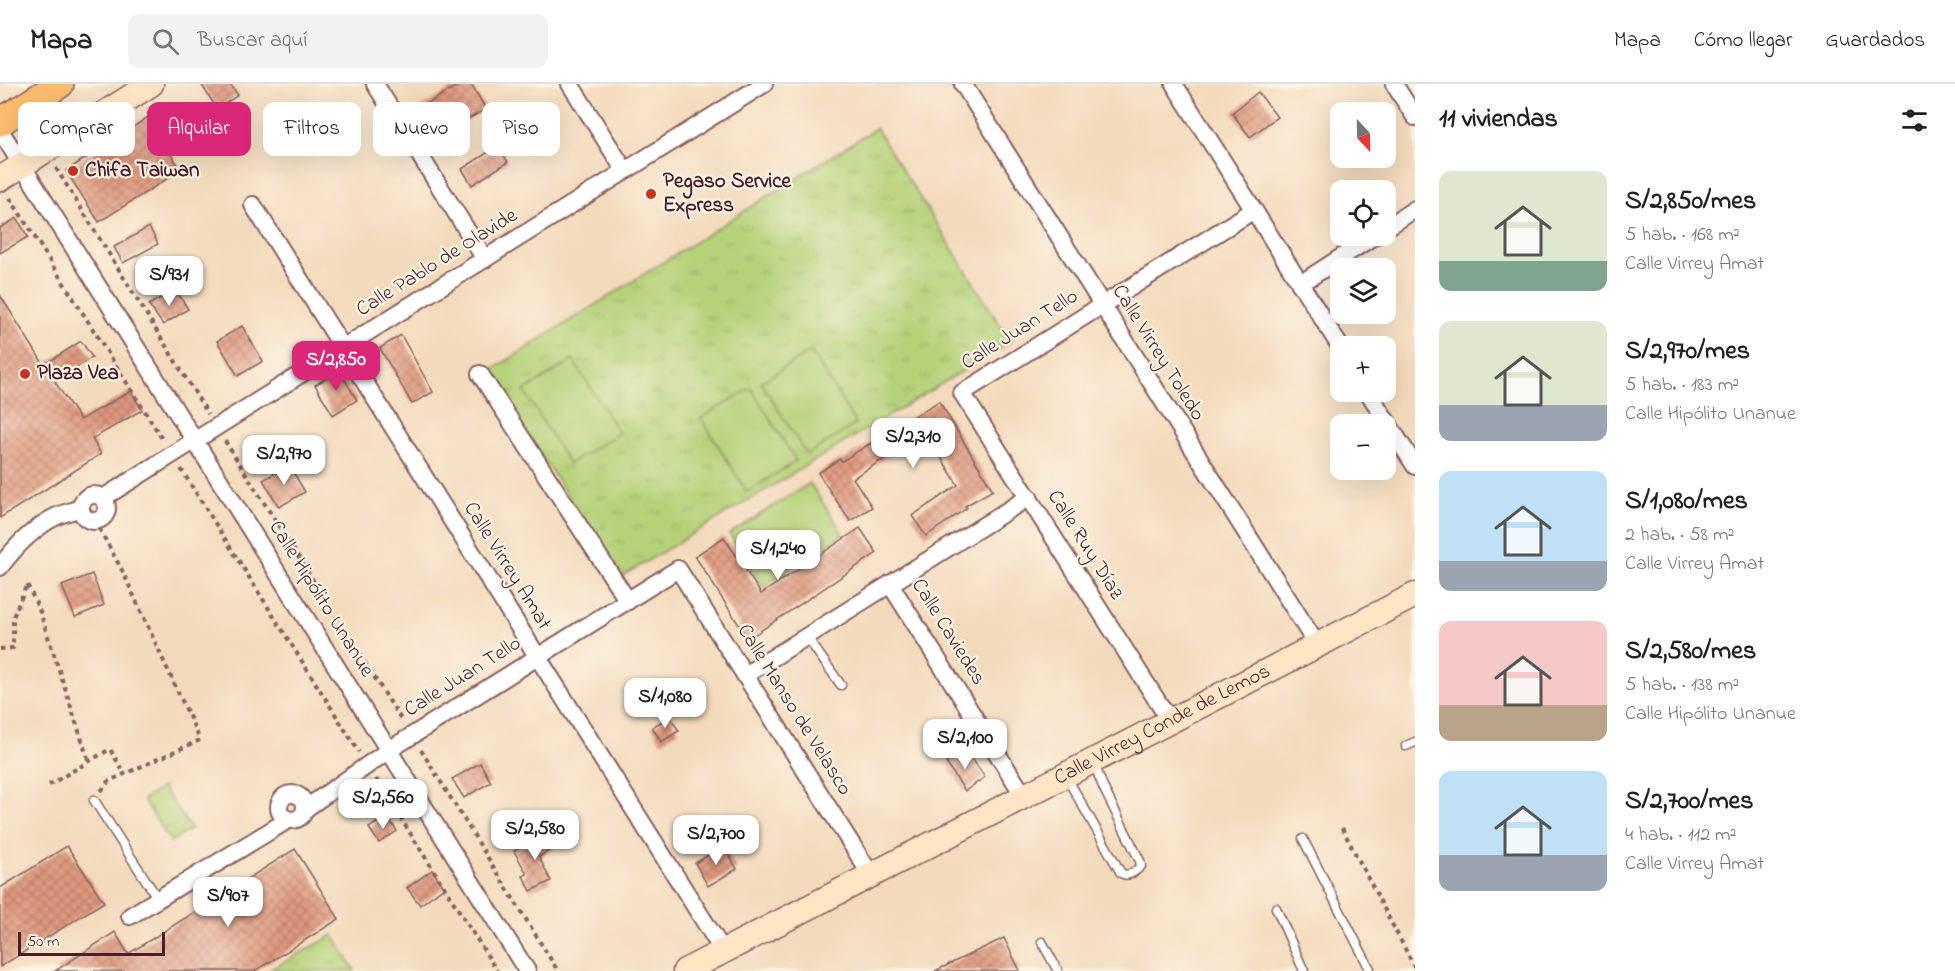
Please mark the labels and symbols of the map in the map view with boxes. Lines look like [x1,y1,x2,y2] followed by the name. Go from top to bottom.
[1330,102,1396,168] north arrow
[85,156,199,186] place label: Chifa Taiwan
[66,164,80,178] marker: Chifa Taiwan
[663,167,792,221] place label: Pegaso Service Express
[644,187,658,201] marker: Pegaso Service Express
[351,201,524,325] street label: Calle Pablo de Olavide
[127,256,211,307] pin: S/931
[1102,279,1212,428] street label: Calle Virrey Toledo
[956,282,1084,378] street label: Calle Juan Tello
[281,341,391,392] pin: S/2,850
[37,359,119,389] place label: Plaza Vea
[18,367,32,381] marker: Plaza Vea
[858,418,968,469] pin: S/2,310
[229,435,339,486] pin: S/2,970
[1038,484,1131,607] street label: Calle Ruy Díaz
[454,496,558,637] street label: Calle Virrey Amat
[261,515,382,684] street label: Calle Hipólito Unanue
[723,530,833,581] pin: S/1,240
[903,573,993,691] street label: Calle Caviedes
[729,618,859,802] street label: Calle Manso de Velasco
[399,629,527,725] street label: Calle Juan Tello
[1049,657,1276,793] street label: Calle Virrey Conde de Lemos
[610,678,720,729] pin: S/1,080
[910,719,1020,770] pin: S/2,100
[328,779,438,830] pin: S/2,560
[480,810,590,861] pin: S/2,580
[661,815,771,866] pin: S/2,700
[186,877,270,928] pin: S/907
[18,929,165,956] scale bar

